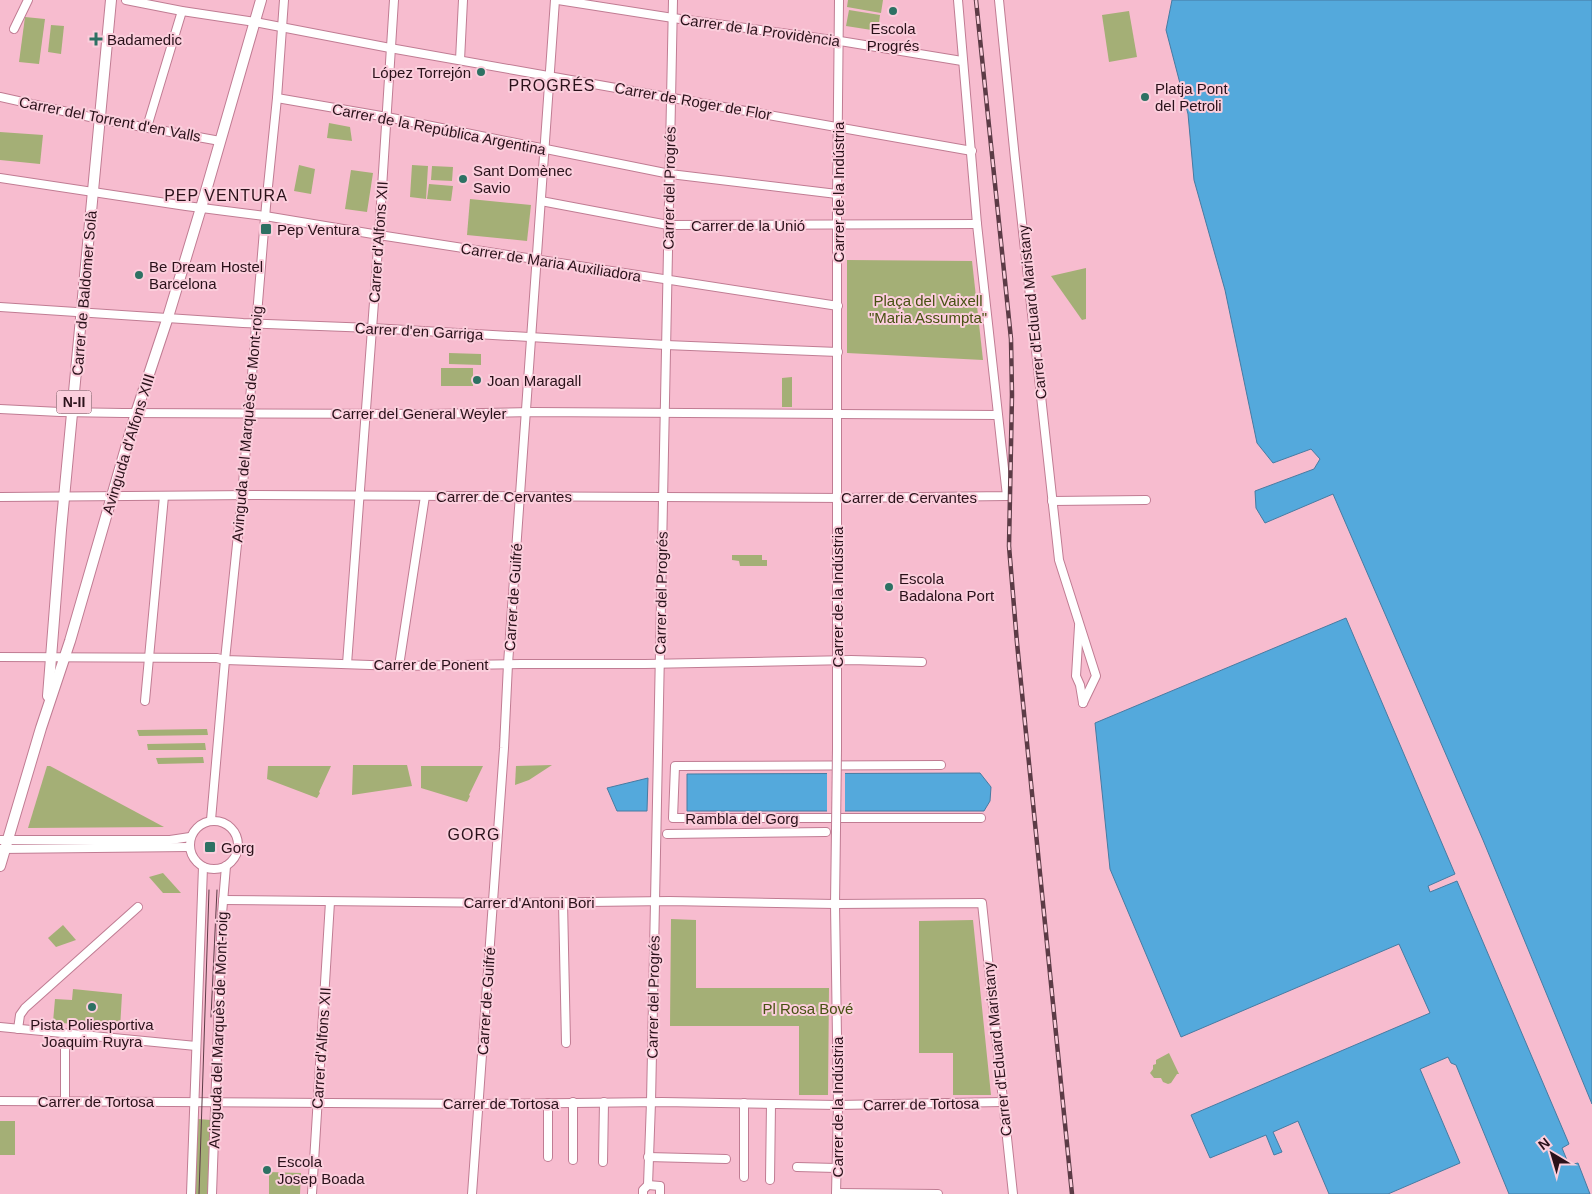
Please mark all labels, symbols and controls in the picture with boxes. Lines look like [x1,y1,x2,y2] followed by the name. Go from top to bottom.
[887,5,899,17] marker: Escola Progrés
[679,10,842,50] street label: Carrer de la Providència
[867,20,919,54] place label: Escola Progrés
[107,31,183,48] place label: Badamedic
[89,32,103,46] marker: Badamedic
[372,64,471,81] place label: López Torrejón
[475,66,487,78] marker: López Torrejón
[508,76,596,94] district label: PROGRÉS
[613,79,773,123] street label: Carrer de Roger de Flor
[1155,80,1228,114] place label: Platja Pont del Petroli
[1139,91,1151,103] marker: Platja Pont del Petroli
[18,93,202,145] street label: Carrer del Torrent d'en Valls
[331,100,548,158] street label: Carrer de la República Argentina
[830,121,847,262] street label: Carrer de la Indústria
[659,126,679,250] street label: Carrer del Progrés
[473,162,573,196] place label: Sant Domènec Savio
[457,173,469,185] marker: Sant Domènec Savio
[365,181,391,303] street label: Carrer d'Alfons XII
[164,187,288,204] district label: PEP VENTURA
[68,209,100,376] street label: Carrer de Baldomer Solà
[691,217,805,234] street label: Carrer de la Unió
[277,221,360,238] place label: Pep Ventura
[259,222,273,236] marker: Pep Ventura
[1014,223,1050,400] street label: Carrer d'Eduard Maristany
[460,239,643,285] street label: Carrer de Maria Auxiliadora
[149,258,263,292] place label: Be Dream Hostel Barcelona
[133,269,145,281] marker: Be Dream Hostel Barcelona
[869,292,987,326] park label: Plaça del Vaixell "Maria Assumpta"
[228,305,266,543] street label: Avinguda del Marquès de Mont-roig
[354,319,484,343] street label: Carrer d'en Garriga
[99,372,157,516] street label: Avinguda d'Alfons XIII
[487,372,581,389] place label: Joan Maragall
[471,374,483,386] marker: Joan Maragall
[56,391,92,414] road number: N-II
[332,405,506,422] street label: Carrer del General Weyler
[436,488,572,505] street label: Carrer de Cervantes
[841,489,977,506] street label: Carrer de Cervantes
[829,526,846,667] street label: Carrer de la Indústria
[651,531,671,655] street label: Carrer del Progrés
[501,542,525,652] street label: Carrer de Guifré
[899,570,995,604] place label: Escola Badalona Port
[883,581,895,593] marker: Escola Badalona Port
[373,656,489,673] street label: Carrer de Ponent
[685,810,799,827] street label: Rambla del Gorg
[448,826,500,843] district label: GORG
[221,839,254,856] place label: Gorg
[203,840,217,854] marker: Gorg
[463,894,595,911] street label: Carrer d'Antoni Bori
[205,911,231,1149] street label: Avinguda del Marquès de Mont-roig
[643,935,663,1059] street label: Carrer del Progrés
[474,946,498,1056] street label: Carrer de Guifré
[979,960,1015,1137] street label: Carrer d'Eduard Maristany
[308,987,334,1109] street label: Carrer d'Alfons XII
[763,1000,853,1017] park label: Pl Rosa Bové
[86,1001,98,1013] marker: Pista Poliesportiva Joaquim Ruyra
[30,1016,154,1050] place label: Pista Poliesportiva Joaquim Ruyra
[829,1036,846,1177] street label: Carrer de la Indústria
[38,1093,155,1110] street label: Carrer de Tortosa
[863,1094,980,1114] street label: Carrer de Tortosa
[443,1095,560,1112] street label: Carrer de Tortosa
[1527,1129,1577,1179] north arrow
[1535,1134,1553,1153] text: N
[277,1153,365,1187] place label: Escola Josep Boada
[261,1164,273,1176] marker: Escola Josep Boada

